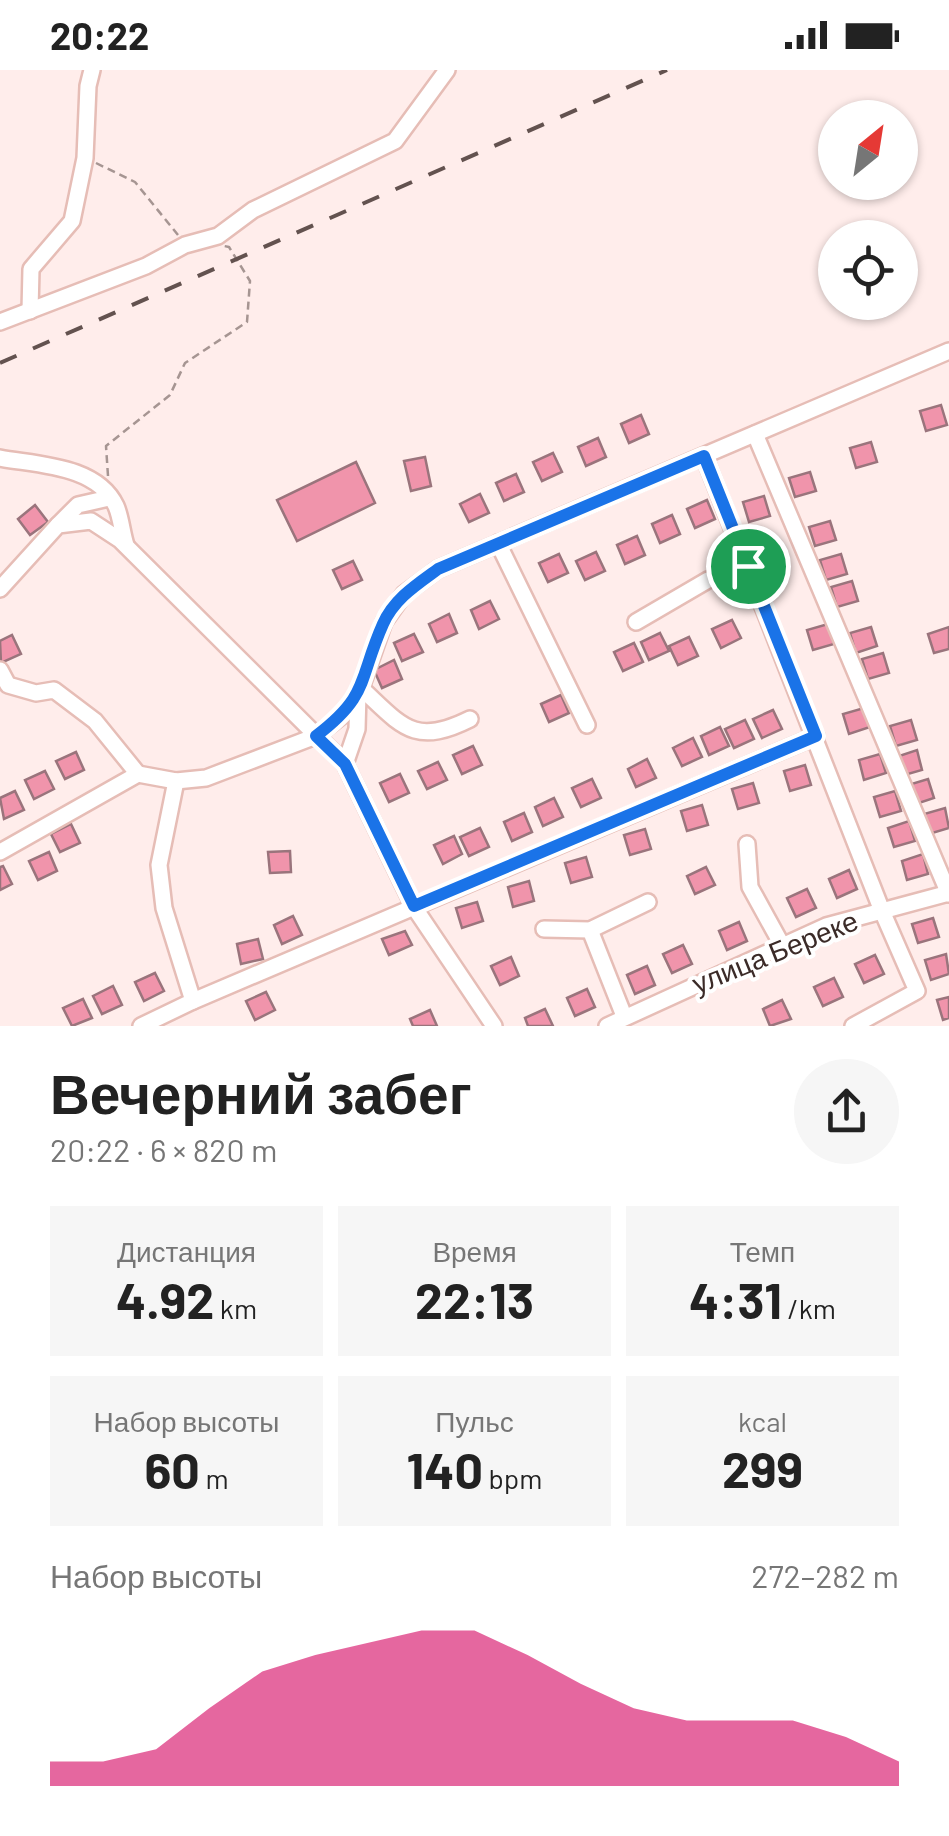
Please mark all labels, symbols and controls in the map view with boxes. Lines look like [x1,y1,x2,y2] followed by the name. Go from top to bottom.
[50,12,149,58] text: 20:22
[818,100,918,200] north arrow
[818,100,918,320] map controls
[818,220,918,320] button: locate
[706,524,791,609] pin
[721,539,776,594] icon: arrive
[687,902,862,1000] street label: улица Береке
[50,1059,472,1125] text: Вечерний забег
[794,1059,899,1164] button: share
[50,1130,277,1168] text: 20:22 · 6 × 820 m
[117,1234,256,1268] text: Дистанция
[432,1234,517,1268] text: Время
[730,1234,795,1268] text: Темп
[116,1269,214,1329] text: 4.92
[415,1269,534,1329] text: 22:13
[689,1269,782,1329] text: 4:31
[214,1291,257,1325] text: km
[782,1291,836,1325] text: /km
[94,1404,279,1438] text: Набор высоты
[435,1404,514,1438] text: Пульс
[738,1404,787,1438] text: kcal
[722,1438,803,1498] text: 299
[144,1439,200,1499] text: 60
[407,1439,483,1499] text: 140
[200,1461,229,1495] text: m
[483,1461,542,1495] text: bpm
[50,1556,262,1594] text: Набор высоты
[751,1556,899,1594] text: 272–282 m

